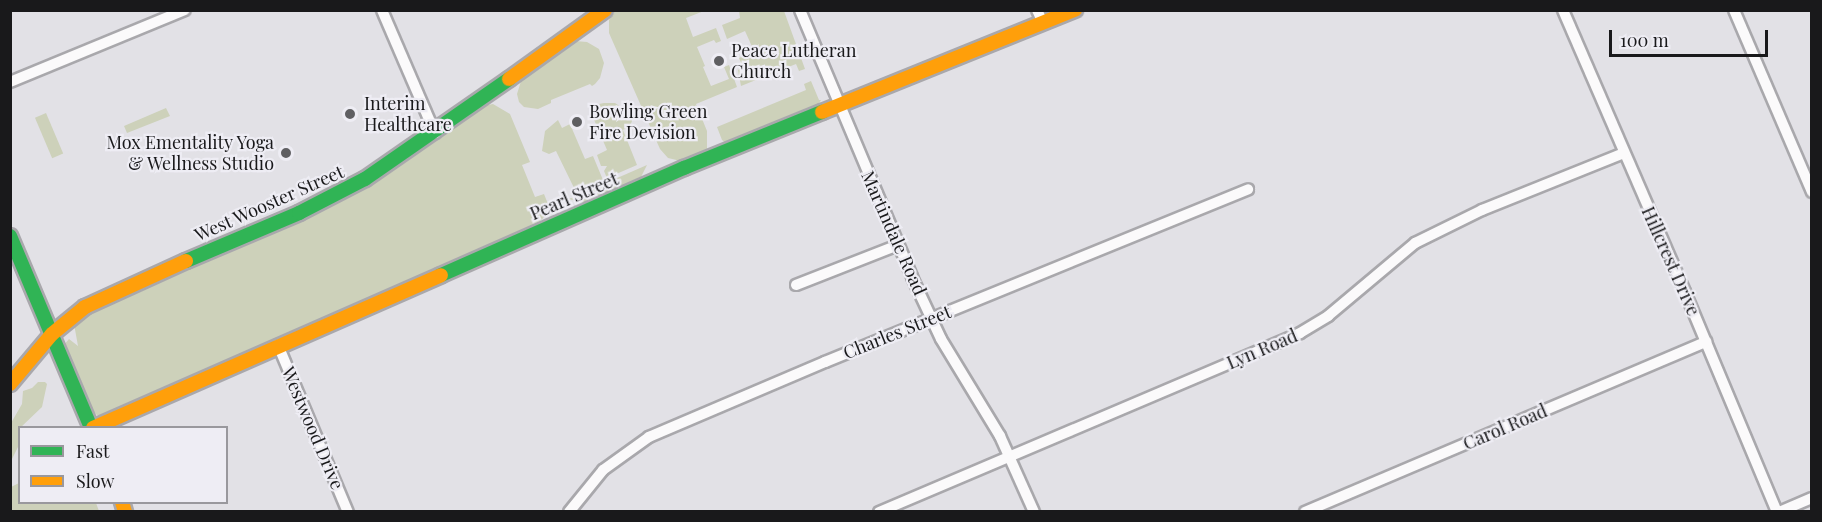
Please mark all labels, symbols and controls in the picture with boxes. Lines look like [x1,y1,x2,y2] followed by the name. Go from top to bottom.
[1612,18,1771,56] scale bar
[1620,28,1669,52] text: 100 m
[731,40,857,82] place label: Peace Lutheran Church
[712,54,726,68] marker: Peace Lutheran Church
[364,93,452,136] place label: Interim Healthcare
[589,101,708,144] place label: Bowling Green Fire Devision
[341,105,359,123] marker: Interim Healthcare
[570,115,584,129] marker: Bowling Green Fire Devision
[105,132,274,174] place label: Mox Ementality Yoga & Wellness Studio
[279,146,293,160] marker: Mox Ementality Yoga & Wellness Studio
[191,160,347,246] street label: West Wooster Street
[857,167,931,299] street label: Martindale Road
[527,168,621,224] street label: Pearl Street
[1637,203,1705,319] street label: Hillcrest Drive
[840,301,954,363] street label: Charles Street
[1223,324,1301,374] street label: Lyn Road
[277,363,349,493] street label: Westwood Drive
[1460,400,1550,454] street label: Carol Road
[18,426,228,504] legend
[76,439,109,463] text: Fast
[76,469,114,493] text: Slow

